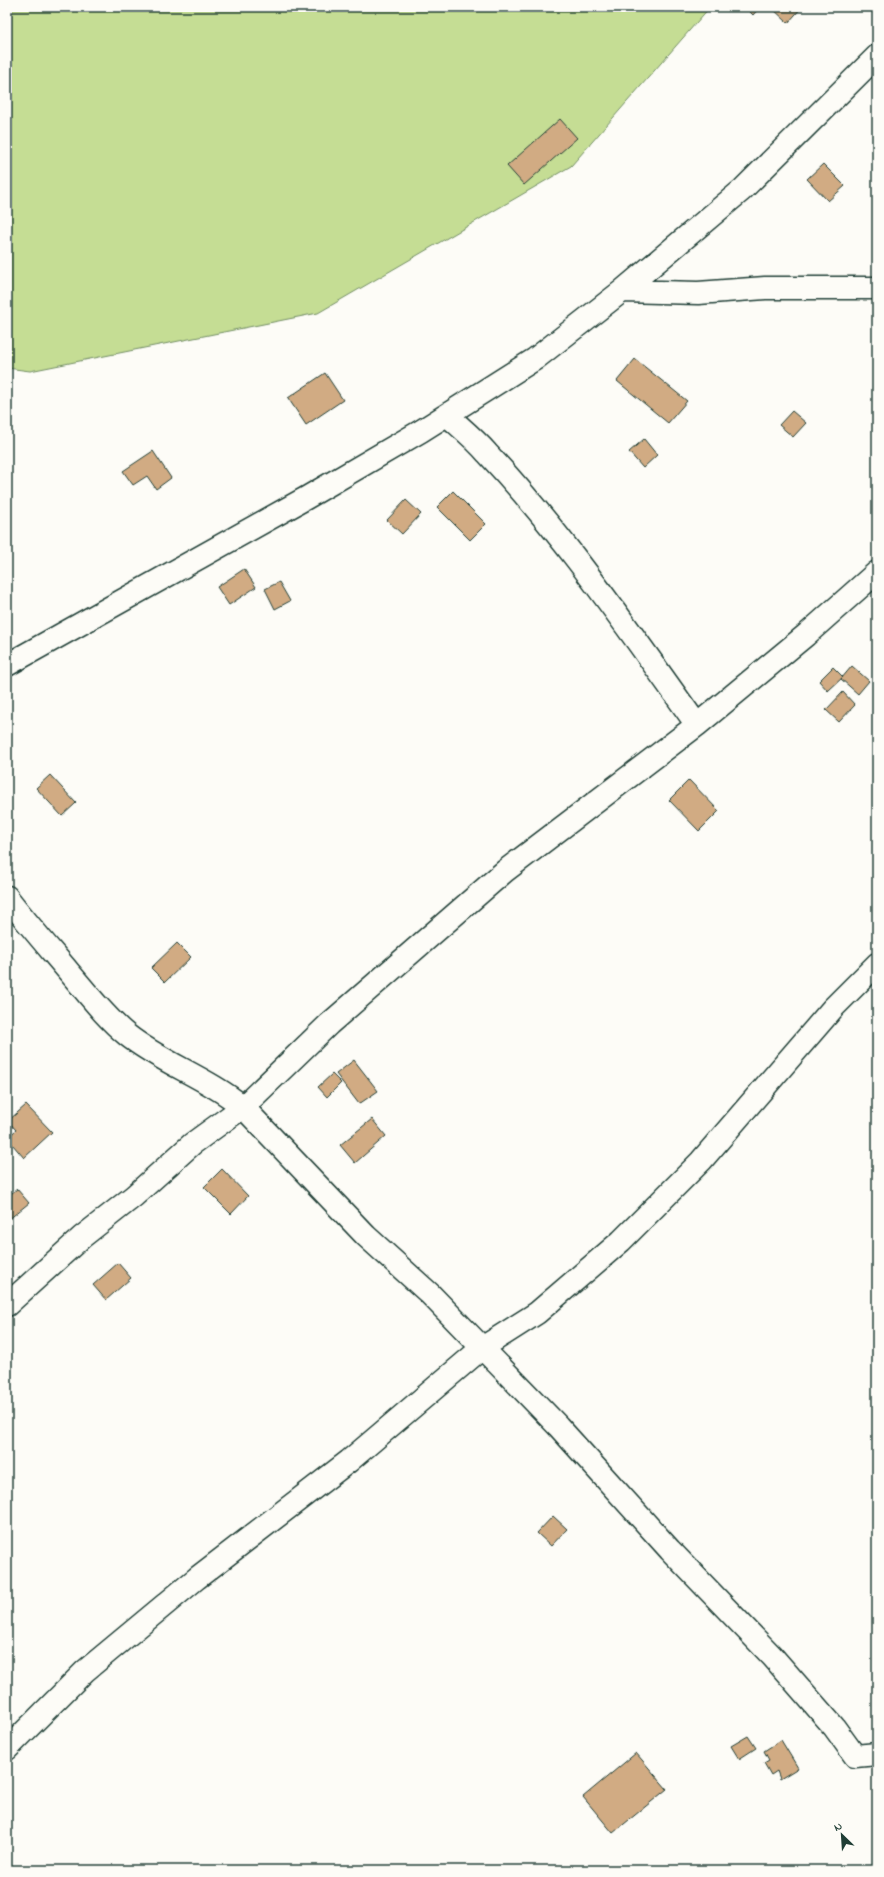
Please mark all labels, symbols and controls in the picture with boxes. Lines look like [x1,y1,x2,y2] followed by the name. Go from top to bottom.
[822,1815,862,1855] north arrow
[831,1818,845,1836] text: N

